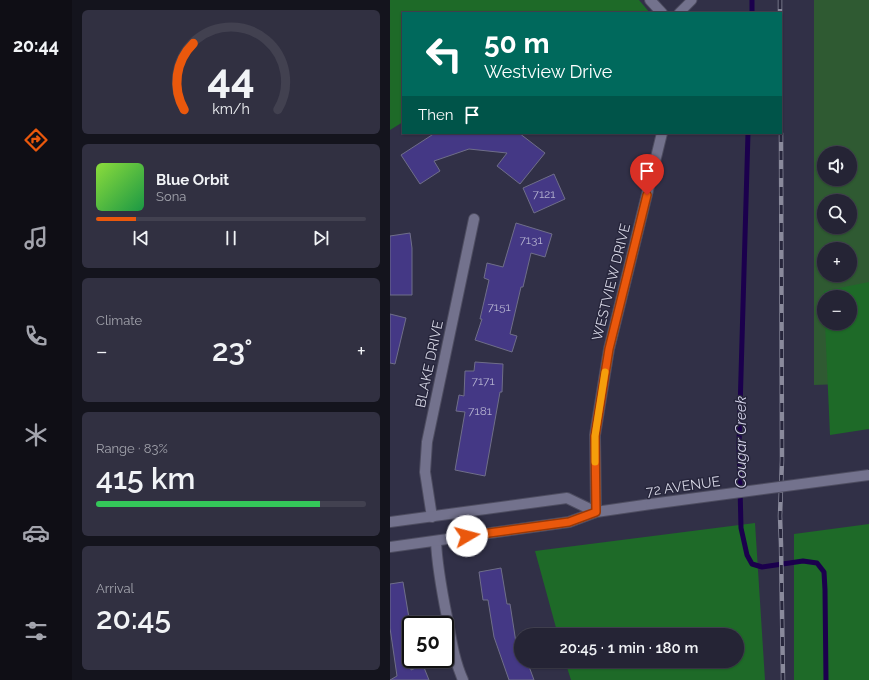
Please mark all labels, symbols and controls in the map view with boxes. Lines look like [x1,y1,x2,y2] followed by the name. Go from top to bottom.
[484,27,550,60] text: 50 m
[418,28,470,80] icon: left
[13,35,59,56] text: 20:44
[207,54,255,103] text: 44
[484,61,612,82] text: Westview Drive
[212,101,250,117] text: km/h
[461,104,483,126] icon: arrive
[418,106,453,124] text: Then
[22,126,50,154] icon: directions
[817,146,857,330] map controls
[817,146,857,186] button: sound
[630,154,664,195] pin
[636,160,658,182] icon: arrive
[156,171,229,189] text: Blue Orbit
[533,187,555,201] house number: 7121
[156,189,186,204] text: Sona
[817,194,857,234] button: search
[589,222,633,342] street label: WESTVIEW DRIVE
[22,224,50,252] icon: music
[130,227,152,249] icon: previous
[220,227,242,249] icon: pause
[310,227,332,249] icon: next
[519,233,543,247] house number: 7131
[817,242,857,282] button: +
[817,290,857,330] button: −
[487,300,511,314] house number: 7151
[96,313,142,328] text: Climate
[412,319,446,409] street label: BLAKE DRIVE
[22,322,50,350] icon: phone
[212,333,253,368] text: 23°
[96,338,108,364] text: −
[357,338,366,364] text: +
[471,374,495,388] house number: 7171
[732,396,750,488] water label: Cougar Creek
[468,404,492,418] house number: 7181
[22,421,50,449] icon: climate
[96,441,168,456] text: Range · 83%
[96,461,195,496] text: 415 km
[645,473,721,499] street label: 72 AVENUE
[446,515,488,557] position arrow
[22,519,50,547] icon: car
[96,581,134,596] text: Arrival
[96,601,171,636] text: 20:45
[402,616,454,668] speed limit sign: 50
[22,617,50,645] icon: filters
[560,639,698,657] text: 20:45 · 1 min · 180 m

